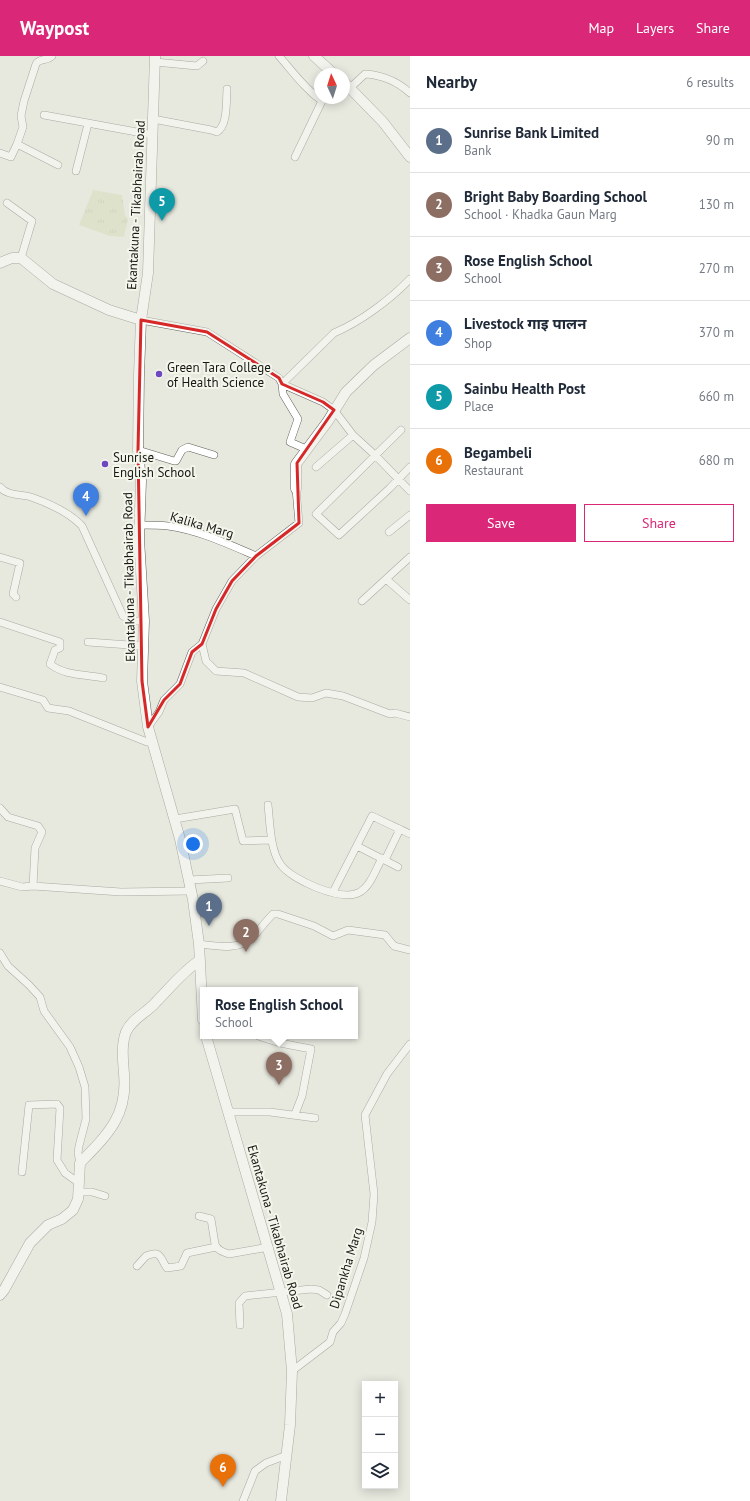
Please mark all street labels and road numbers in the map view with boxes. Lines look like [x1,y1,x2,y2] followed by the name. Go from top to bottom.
[123,120,149,290] street label: Ekantakuna - Tikabhairab Road
[119,492,139,662] street label: Ekantakuna - Tikabhairab Road
[168,508,236,542] street label: Kalika Marg
[243,1143,307,1311] street label: Ekantakuna - Tikabhairab Road
[326,1225,366,1311] street label: Dipankha Marg

